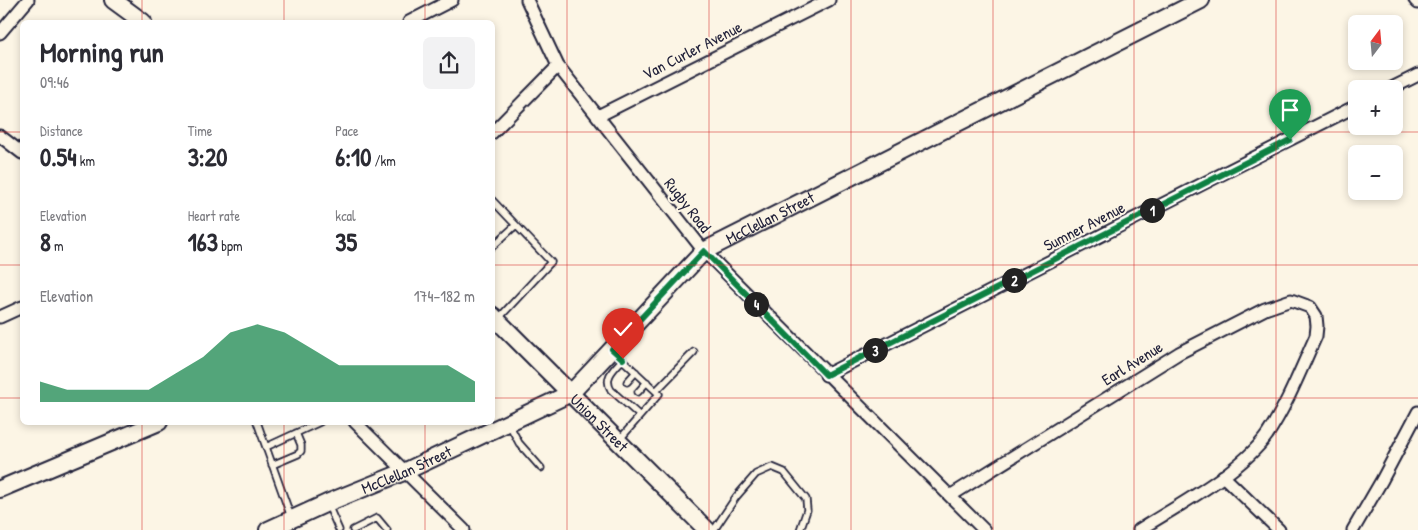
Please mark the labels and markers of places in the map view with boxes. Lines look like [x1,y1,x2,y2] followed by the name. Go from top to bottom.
[1269,89,1311,140] pin
[1140,198,1164,222] pin: 1
[1002,268,1026,292] pin: 2
[744,292,768,316] pin: 4
[602,308,644,359] pin
[862,338,888,362] pin: 3

